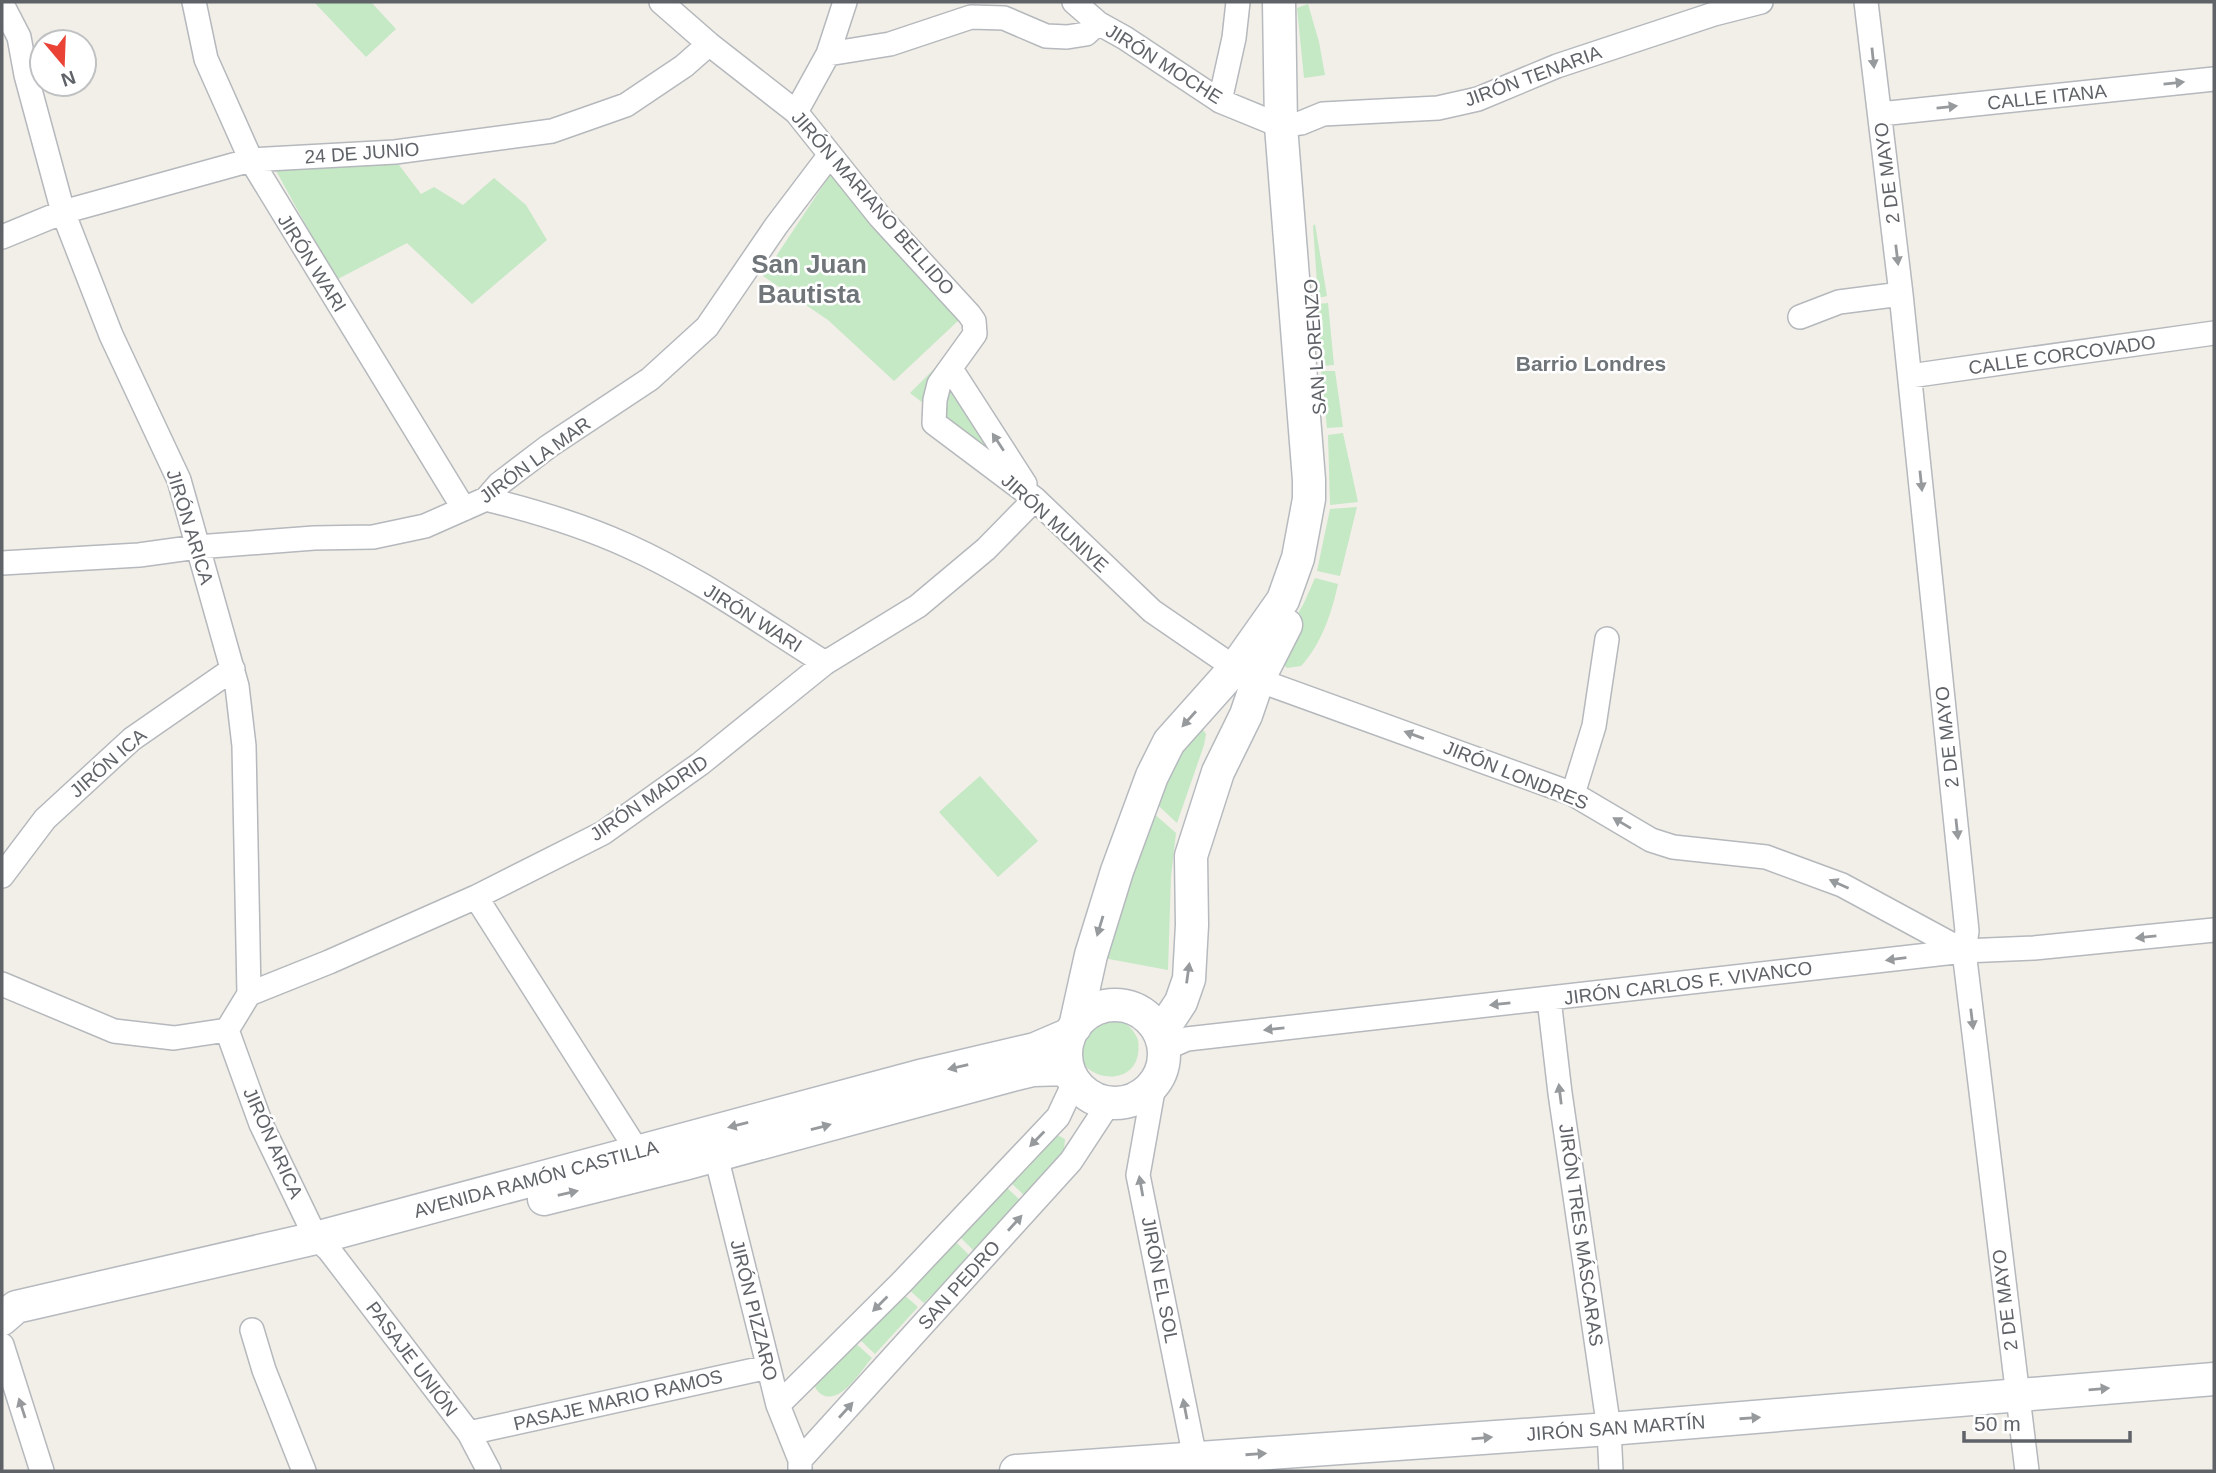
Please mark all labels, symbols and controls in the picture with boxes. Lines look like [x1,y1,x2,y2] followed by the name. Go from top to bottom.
[1102,20,1226,108] street label: JIRÓN MOCHE
[28,28,98,98] north arrow
[1462,41,1605,111] street label: JIRÓN TENARIA
[1867,47,1878,69] one-way arrow
[58,66,78,91] text: N
[2163,78,2185,89] one-way arrow
[1986,80,2108,114] street label: CALLE ITANA
[1937,102,1959,113] one-way arrow
[787,107,959,299] street label: JIRÓN MARIANO BELLIDO
[1870,121,1904,225] street label: 2 DE MAYO
[304,139,420,167] street label: 24 DE JUNIO
[274,210,350,316] street label: JIRÓN WARI
[1891,244,1902,266] one-way arrow
[751,249,867,309] district label: San Juan Bautista
[1300,278,1330,416] street label: SAN LORENZO
[1967,331,2157,379] street label: CALLE CORCOVADO
[1516,352,1666,375] district label: Barrio Londres
[475,413,595,507] street label: JIRÓN LA MAR
[991,432,1004,452] one-way arrow
[163,467,218,587] street label: JIRÓN ARICA
[997,470,1113,576] street label: JIRÓN MUNIVE
[1915,471,1926,493] one-way arrow
[700,580,806,656] street label: JIRÓN WARI
[1931,685,1963,789] street label: 2 DE MAYO
[1181,710,1197,728] one-way arrow
[66,724,151,802] street label: JIRÓN ICA
[1403,729,1424,740] one-way arrow
[1441,736,1591,814] street label: JIRÓN LONDRES
[586,751,712,845] street label: JIRÓN MADRID
[1613,817,1632,829] one-way arrow
[1952,819,1963,841] one-way arrow
[1828,879,1849,890] one-way arrow
[1095,916,1105,937] one-way arrow
[2135,931,2157,942] one-way arrow
[1885,953,1907,964] one-way arrow
[1563,957,1813,1009] street label: JIRÓN CARLOS F. VIVANCO
[1183,962,1194,984] one-way arrow
[1489,999,1511,1010] one-way arrow
[1966,1008,1977,1030] one-way arrow
[1262,1024,1284,1035] one-way arrow
[947,1062,969,1073] one-way arrow
[1555,1083,1566,1105] one-way arrow
[239,1084,307,1202] street label: JIRÓN ARICA
[727,1120,749,1131] one-way arrow
[810,1121,832,1132] one-way arrow
[1555,1122,1607,1348] street label: JIRÓN TRES MÁSCARAS
[1029,1130,1045,1148] one-way arrow
[412,1136,661,1222] street label: AVENIDA RAMÓN CASTILLA
[1135,1175,1146,1197] one-way arrow
[557,1187,579,1198] one-way arrow
[1007,1214,1023,1232] one-way arrow
[1137,1215,1183,1345] street label: JIRÓN EL SOL
[914,1236,1004,1334] street label: SAN PEDRO
[726,1237,782,1383] street label: JIRÓN PIZZARO
[1988,1248,2022,1352] street label: 2 DE MAYO
[872,1295,889,1311] one-way arrow
[362,1298,462,1420] street label: PASAJE UNIÓN
[511,1366,725,1434] street label: PASAJE MARIO RAMOS
[2088,1383,2110,1394] one-way arrow
[16,1398,26,1419] one-way arrow
[1180,1398,1191,1420] one-way arrow
[1964,1400,2130,1444] scale bar
[838,1401,854,1419] one-way arrow
[1526,1411,1706,1445] street label: JIRÓN SAN MARTÍN
[1739,1412,1761,1423] one-way arrow
[1974,1412,2021,1435] text: 50 m
[1472,1432,1494,1443] one-way arrow
[1245,1448,1267,1459] one-way arrow

